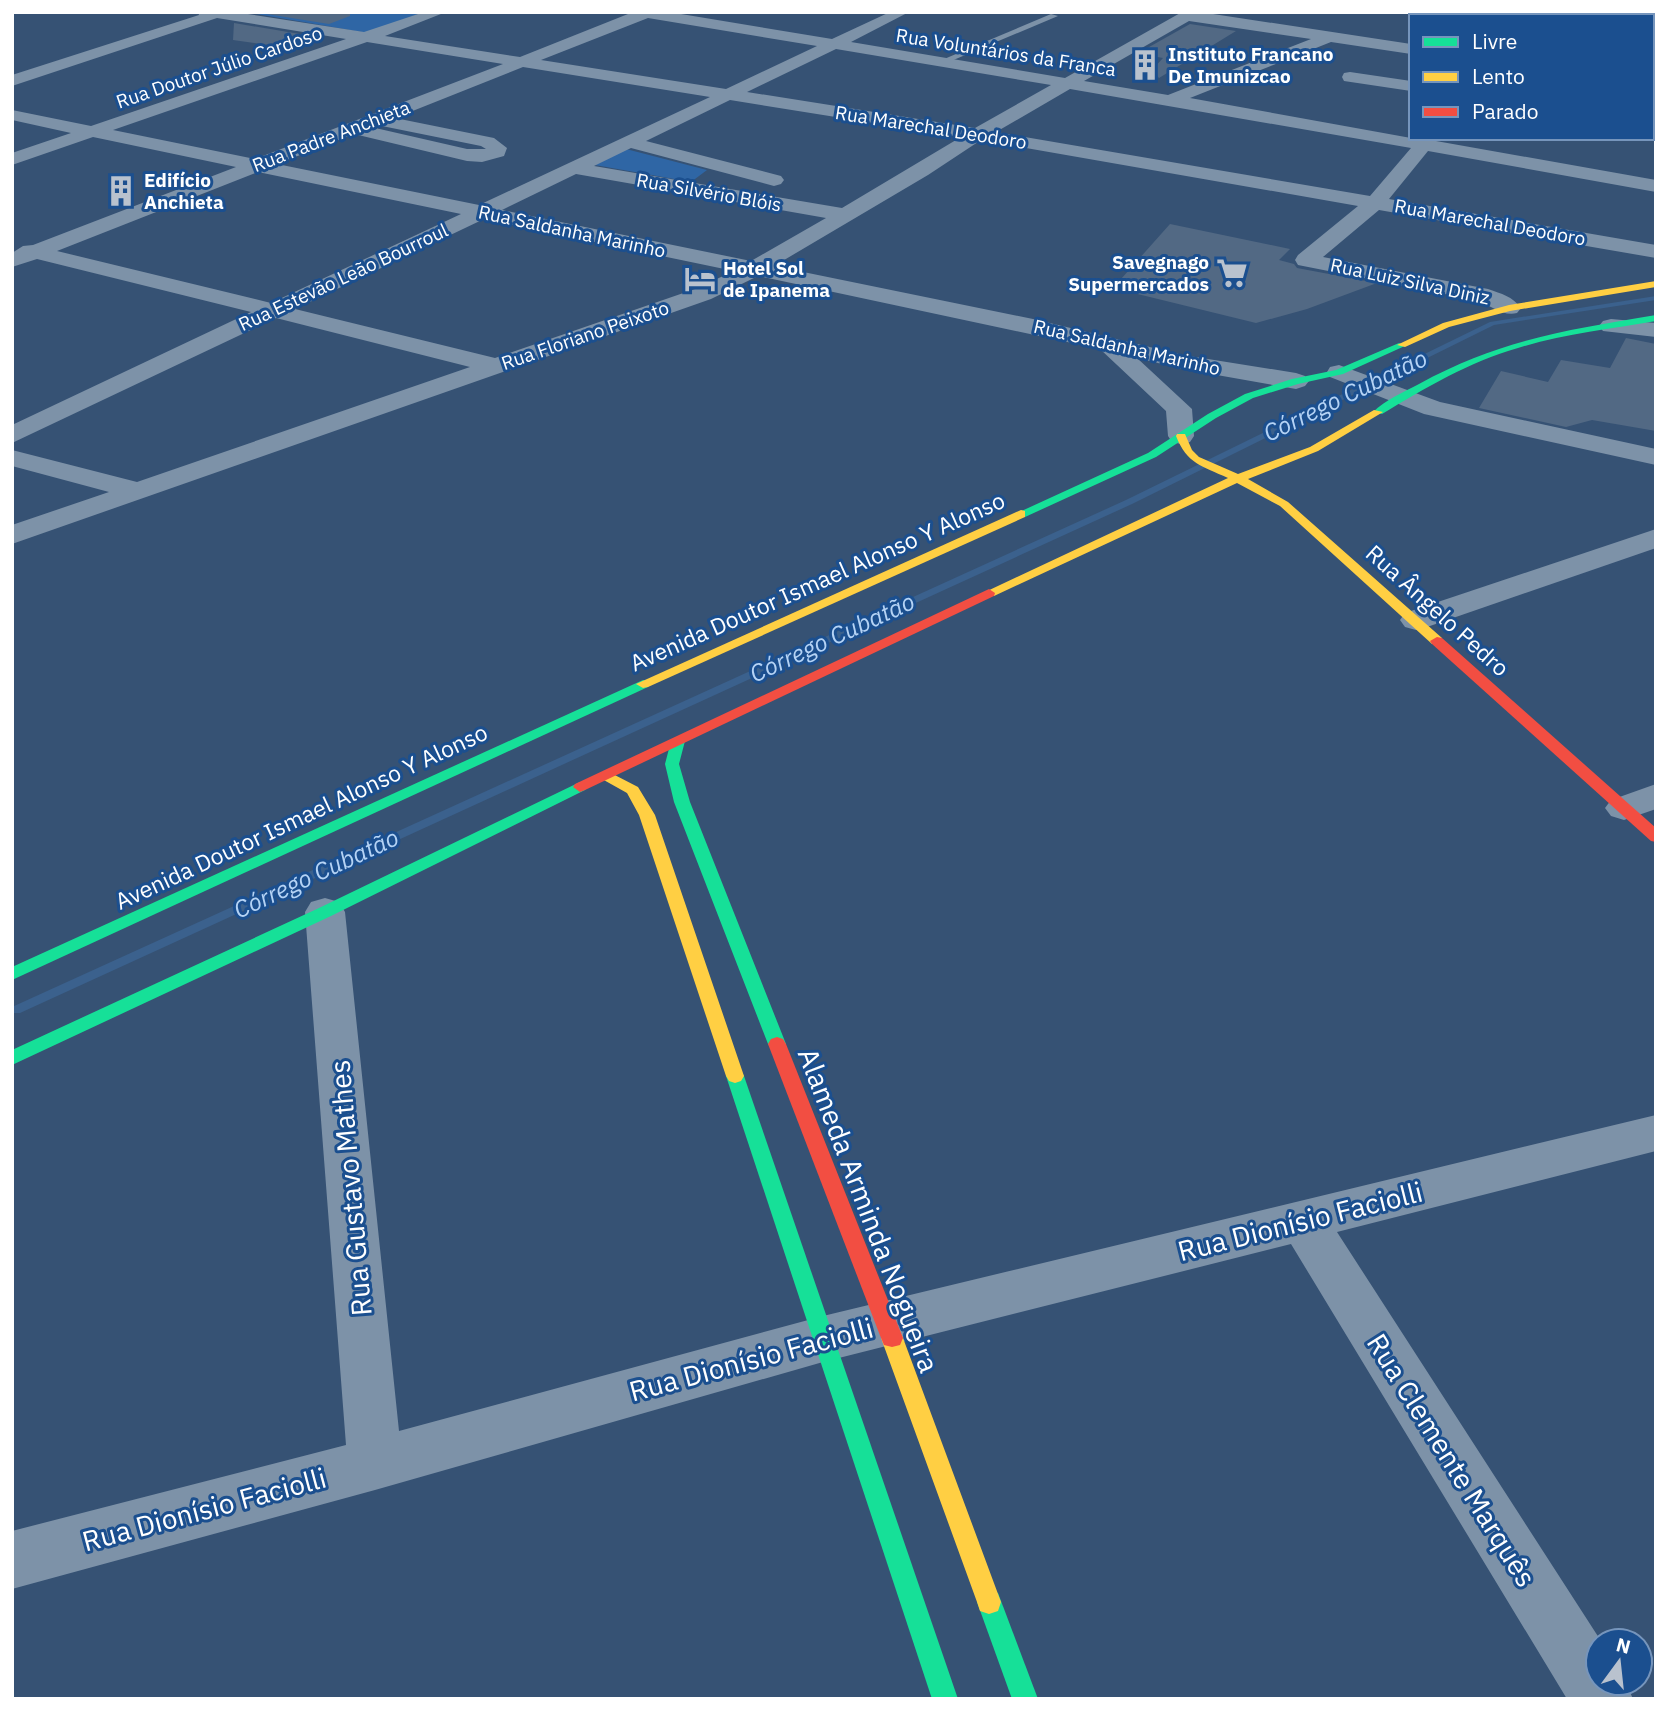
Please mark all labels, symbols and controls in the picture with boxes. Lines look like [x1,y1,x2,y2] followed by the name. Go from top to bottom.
[1409,14,1654,140] legend
[113,20,325,114] street label: Rua Doutor Júlio Cardoso
[894,23,1118,81] street label: Rua Voluntários da Franca
[1472,27,1517,55] text: Livre
[1168,42,1334,88] place label: Instituto Francano De Imunizcao
[1128,48,1162,82] building icon: Instituto Francano De Imunizcao
[1472,62,1525,90] text: Lento
[249,95,413,177] street label: Rua Padre Anchieta
[1472,97,1539,125] text: Parado
[834,100,1028,154] street label: Rua Marechal Deodoro
[635,167,783,217] street label: Rua Silvério Blóis
[144,168,224,214] place label: Edifício Anchieta
[104,174,138,208] building icon: Edifício Anchieta
[1393,193,1587,251] street label: Rua Marechal Deodoro
[476,199,668,263] street label: Rua Saldanha Marinho
[234,218,452,336] street label: Rua Estevão Leão Bourroul
[1068,250,1209,296] place label: Savegnago Supermercados
[1328,252,1492,310] street label: Rua Luiz Silva Diniz
[723,256,830,302] place label: Hotel Sol de Ipanema
[1215,256,1249,290] supermarket icon: Savegnago Supermercados
[683,262,717,296] hotel icon: Hotel Sol de Ipanema
[498,295,672,375] street label: Rua Floriano Peixoto
[1031,314,1223,380] street label: Rua Saldanha Marinho
[1258,341,1432,449] water label: Córrego Cubatão
[625,484,1009,678] street label: Avenida Doutor Ismael Alonso Y Alonso
[1360,538,1516,682] street label: Rua Ângelo Pedro
[744,585,920,689] water label: Córrego Cubatão
[110,716,492,916] street label: Avenida Doutor Ismael Alonso Y Alonso
[228,821,404,925] water label: Córrego Cubatão
[790,1042,948,1378] street label: Alameda Arminda Nogueira
[320,1058,380,1318] street label: Rua Gustavo Mathes
[1174,1173,1426,1269] street label: Rua Dionísio Faciolli
[625,1309,877,1409] street label: Rua Dionísio Faciolli
[1359,1326,1545,1594] street label: Rua Clemente Marquês
[78,1459,330,1559] street label: Rua Dionísio Faciolli
[1584,1627,1654,1697] north arrow
[1614,1632,1633,1659] text: N

